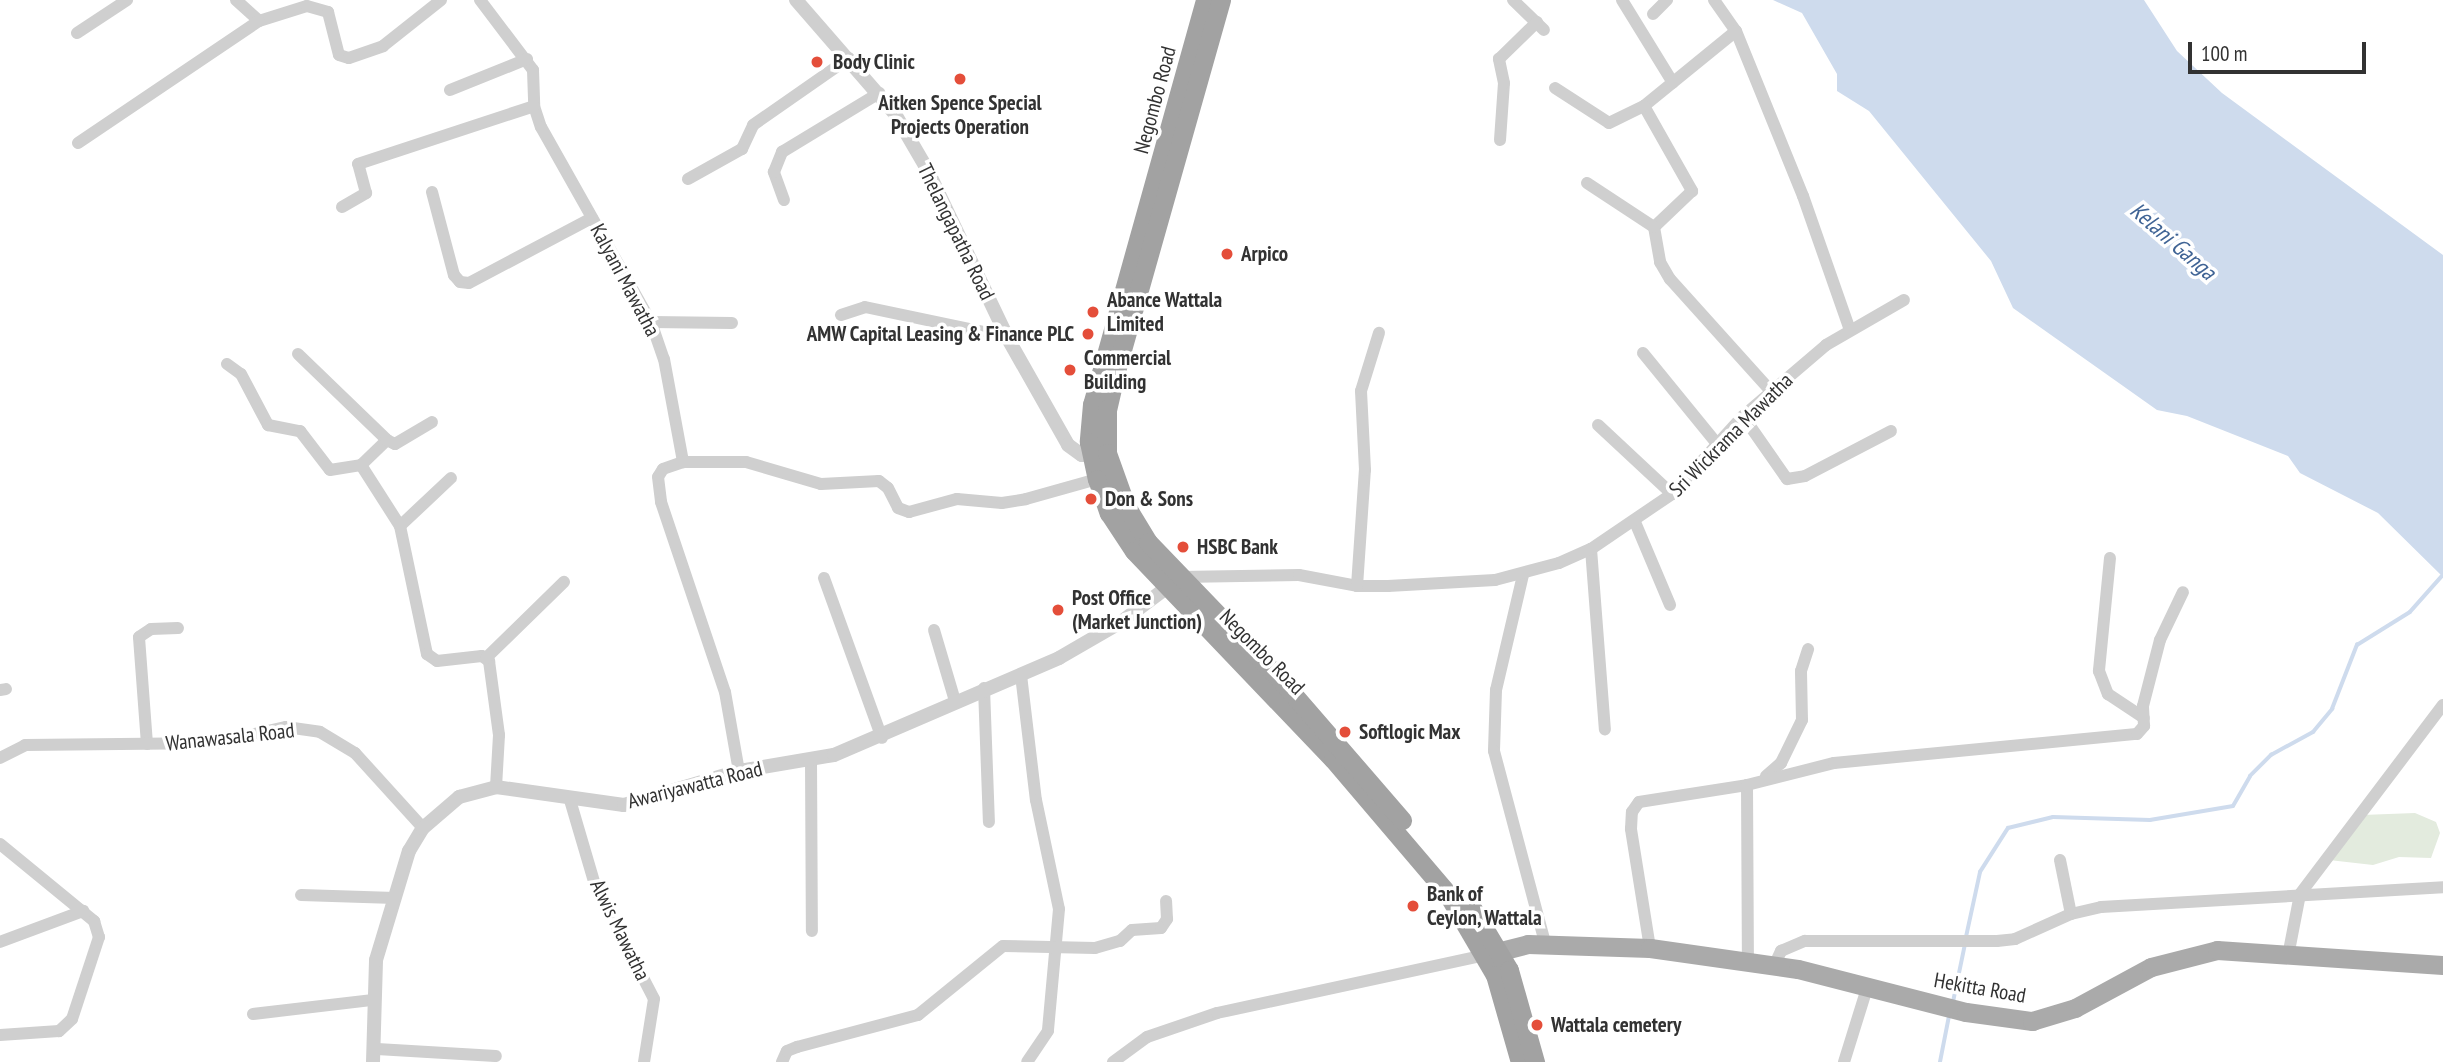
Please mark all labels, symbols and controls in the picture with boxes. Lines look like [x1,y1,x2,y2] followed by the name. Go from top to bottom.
[2191,28,2370,72] scale bar
[2201,40,2247,67] text: 100 m
[1129,44,1181,156] street label: Negombo Road
[833,49,916,75] place label: Body Clinic
[807,52,827,72] marker: Body Clinic
[952,71,968,87] marker: Aitken Spence Special Projects Operation
[878,90,1042,140] place label: Aitken Spence Special Projects Operation
[912,160,1000,304] street label: Thelangapatha Road
[2125,196,2221,286] water label: Kelani Ganga
[585,219,665,341] street label: Kalyani Mawatha
[1241,241,1288,267] place label: Arpico
[1219,246,1235,262] marker: Arpico
[1107,287,1223,337] place label: Abance Wattala Limited
[1085,304,1101,320] marker: Abance Wattala Limited
[806,321,1074,347] place label: AMW Capital Leasing & Finance PLC
[1080,326,1096,342] marker: AMW Capital Leasing & Finance PLC
[1084,345,1171,395] place label: Commercial Building
[1062,362,1078,378] marker: Commercial Building
[1664,368,1798,502] street label: Sri Wickrama Mawatha
[1105,486,1193,512] place label: Don & Sons
[1083,491,1099,507] marker: Don & Sons
[1197,534,1279,560] place label: HSBC Bank
[1175,539,1191,555] marker: HSBC Bank
[1072,585,1202,635] place label: Post Office (Market Junction)
[1050,602,1066,618] marker: Post Office (Market Junction)
[1214,604,1310,700] street label: Negombo Road
[164,718,296,756] street label: Wanawasala Road
[1359,719,1461,745] place label: Softlogic Max
[1337,724,1353,740] marker: Softlogic Max
[625,756,765,814] street label: Awariyawatta Road
[585,875,655,985] street label: Alwis Mawatha
[1427,881,1543,931] place label: Bank of Ceylon, Wattala
[1405,898,1421,914] marker: Bank of Ceylon, Wattala
[1932,968,2028,1008] street label: Hekitta Road
[1551,1012,1681,1038] place label: Wattala cemetery
[1529,1017,1545,1033] marker: Wattala cemetery

